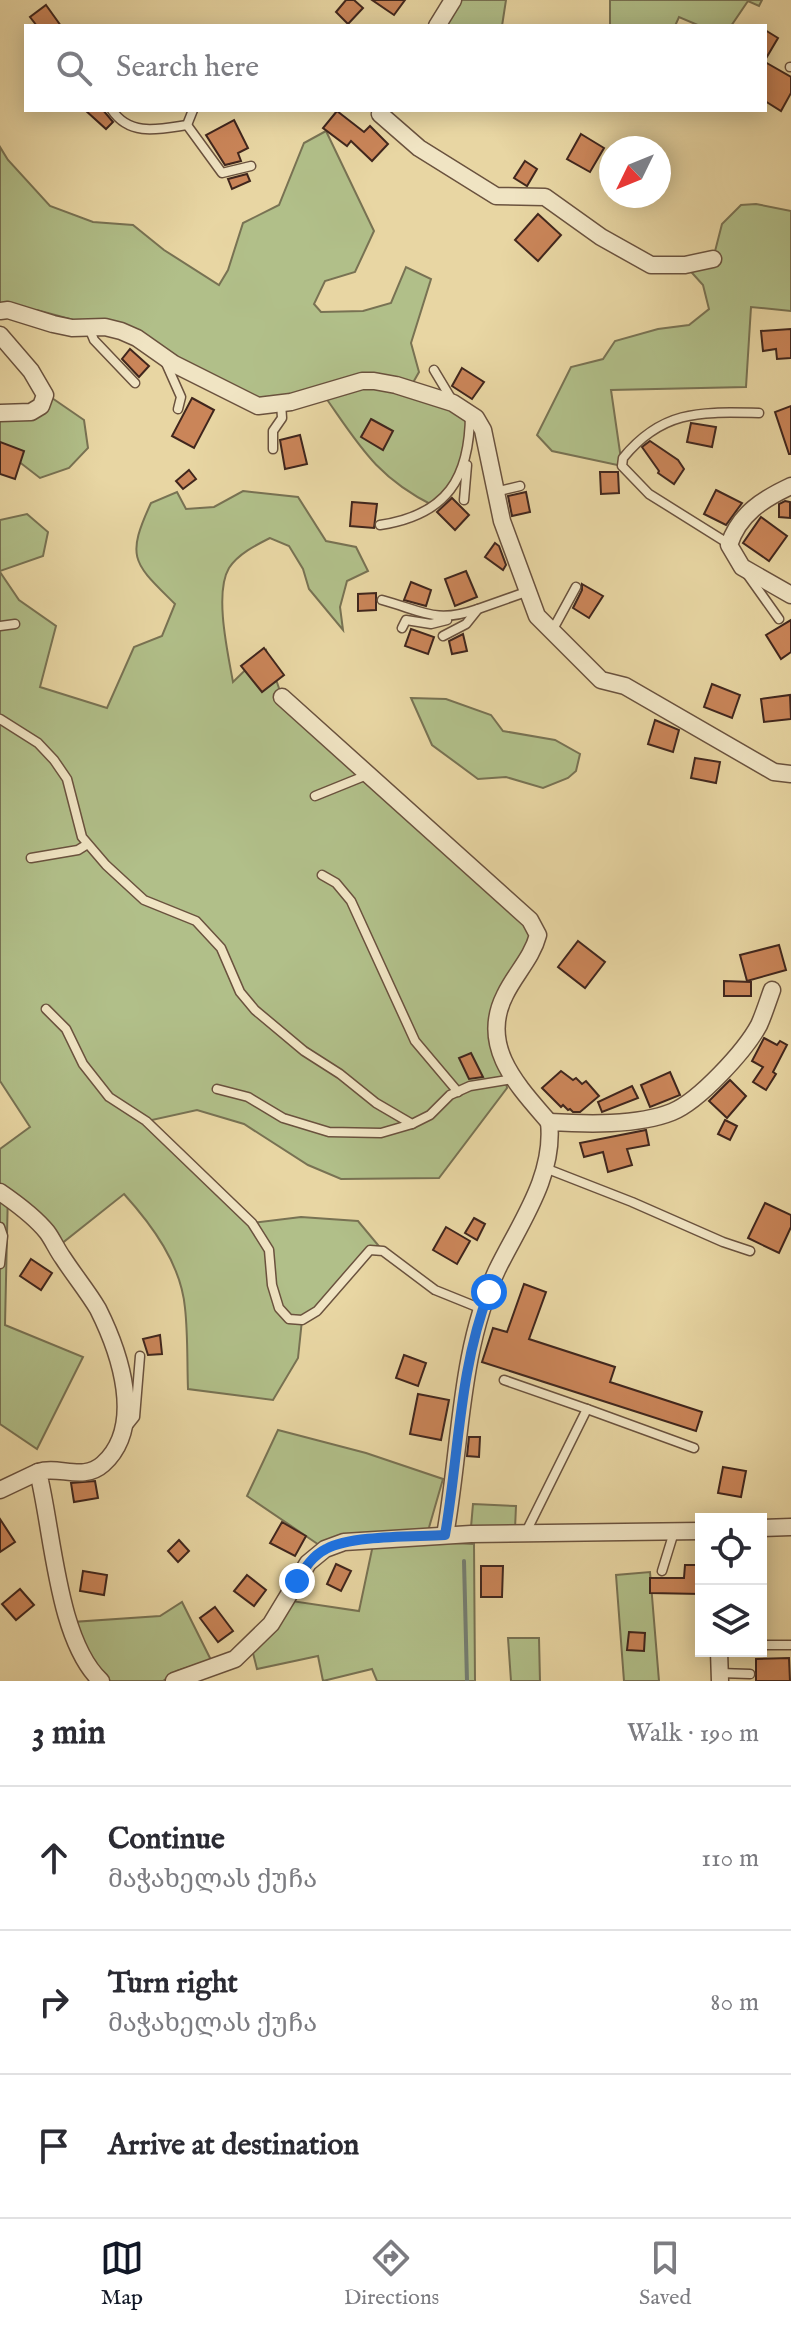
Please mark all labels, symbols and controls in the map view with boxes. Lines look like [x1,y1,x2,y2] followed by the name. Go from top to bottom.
[24,24,767,112] search box
[52,46,96,90] icon: search
[116,49,259,87] text: Search here
[599,136,671,208] north arrow
[471,1274,507,1310] route start
[695,1513,767,1657] map controls
[695,1513,767,1585] button: locate
[279,1563,315,1599] route end
[695,1585,767,1657] button: layers
[32,1712,106,1755] text: 3 min
[627,1717,759,1750] text: Walk · 190 m
[108,1821,225,1859] text: Continue
[32,1836,76,1880] icon: ahead
[701,1842,759,1875] text: 110 m
[108,1863,317,1896] text: მაჭახელას ქუჩა
[108,1965,238,2003] text: Turn right
[32,1980,76,2024] icon: right
[710,1986,759,2019] text: 80 m
[108,2007,317,2040] text: მაჭახელას ქუჩა
[32,2124,76,2168] icon: arrive
[108,2127,359,2165] text: Arrive at destination
[100,2236,144,2312] tab: Map
[344,2236,439,2312] tab: Directions
[639,2236,691,2312] tab: Saved

